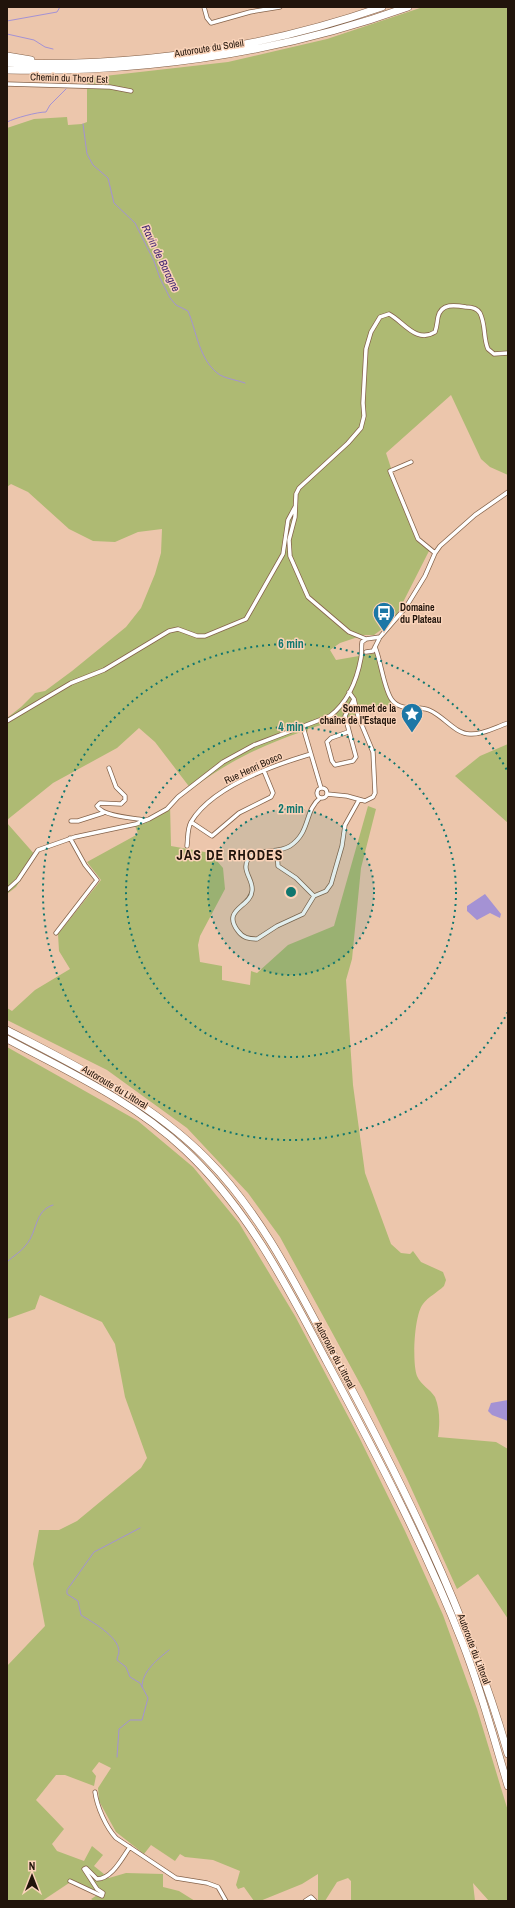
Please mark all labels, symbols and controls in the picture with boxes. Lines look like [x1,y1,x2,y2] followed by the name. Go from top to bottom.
[173,36,245,60] street label: Autoroute du Soleil
[30,70,109,86] street label: Chemin du Thord Est
[139,222,183,294] water label: Ravin de Baragne
[371,600,397,633] bus stop icon: Domaine du Plateau
[400,601,441,626] place label: Domaine du Plateau
[278,636,304,652] text: 6 min
[399,701,425,734] place icon: Sommet de la chaîne de l'Estaque
[320,702,396,727] place label: Sommet de la chaîne de l'Estaque
[278,719,304,735] text: 4 min
[222,749,284,787] street label: Rue Henri Bosco
[278,801,304,817] text: 2 min
[177,846,283,864] district label: JAS DE RHODES
[284,885,298,899] centre of rings
[79,1062,150,1112] street label: Autoroute du Littoral
[311,1318,358,1391] street label: Autoroute du Littoral
[454,1611,493,1686] street label: Autoroute du Littoral
[12,1856,52,1896] north arrow
[29,1859,35,1873] text: N

